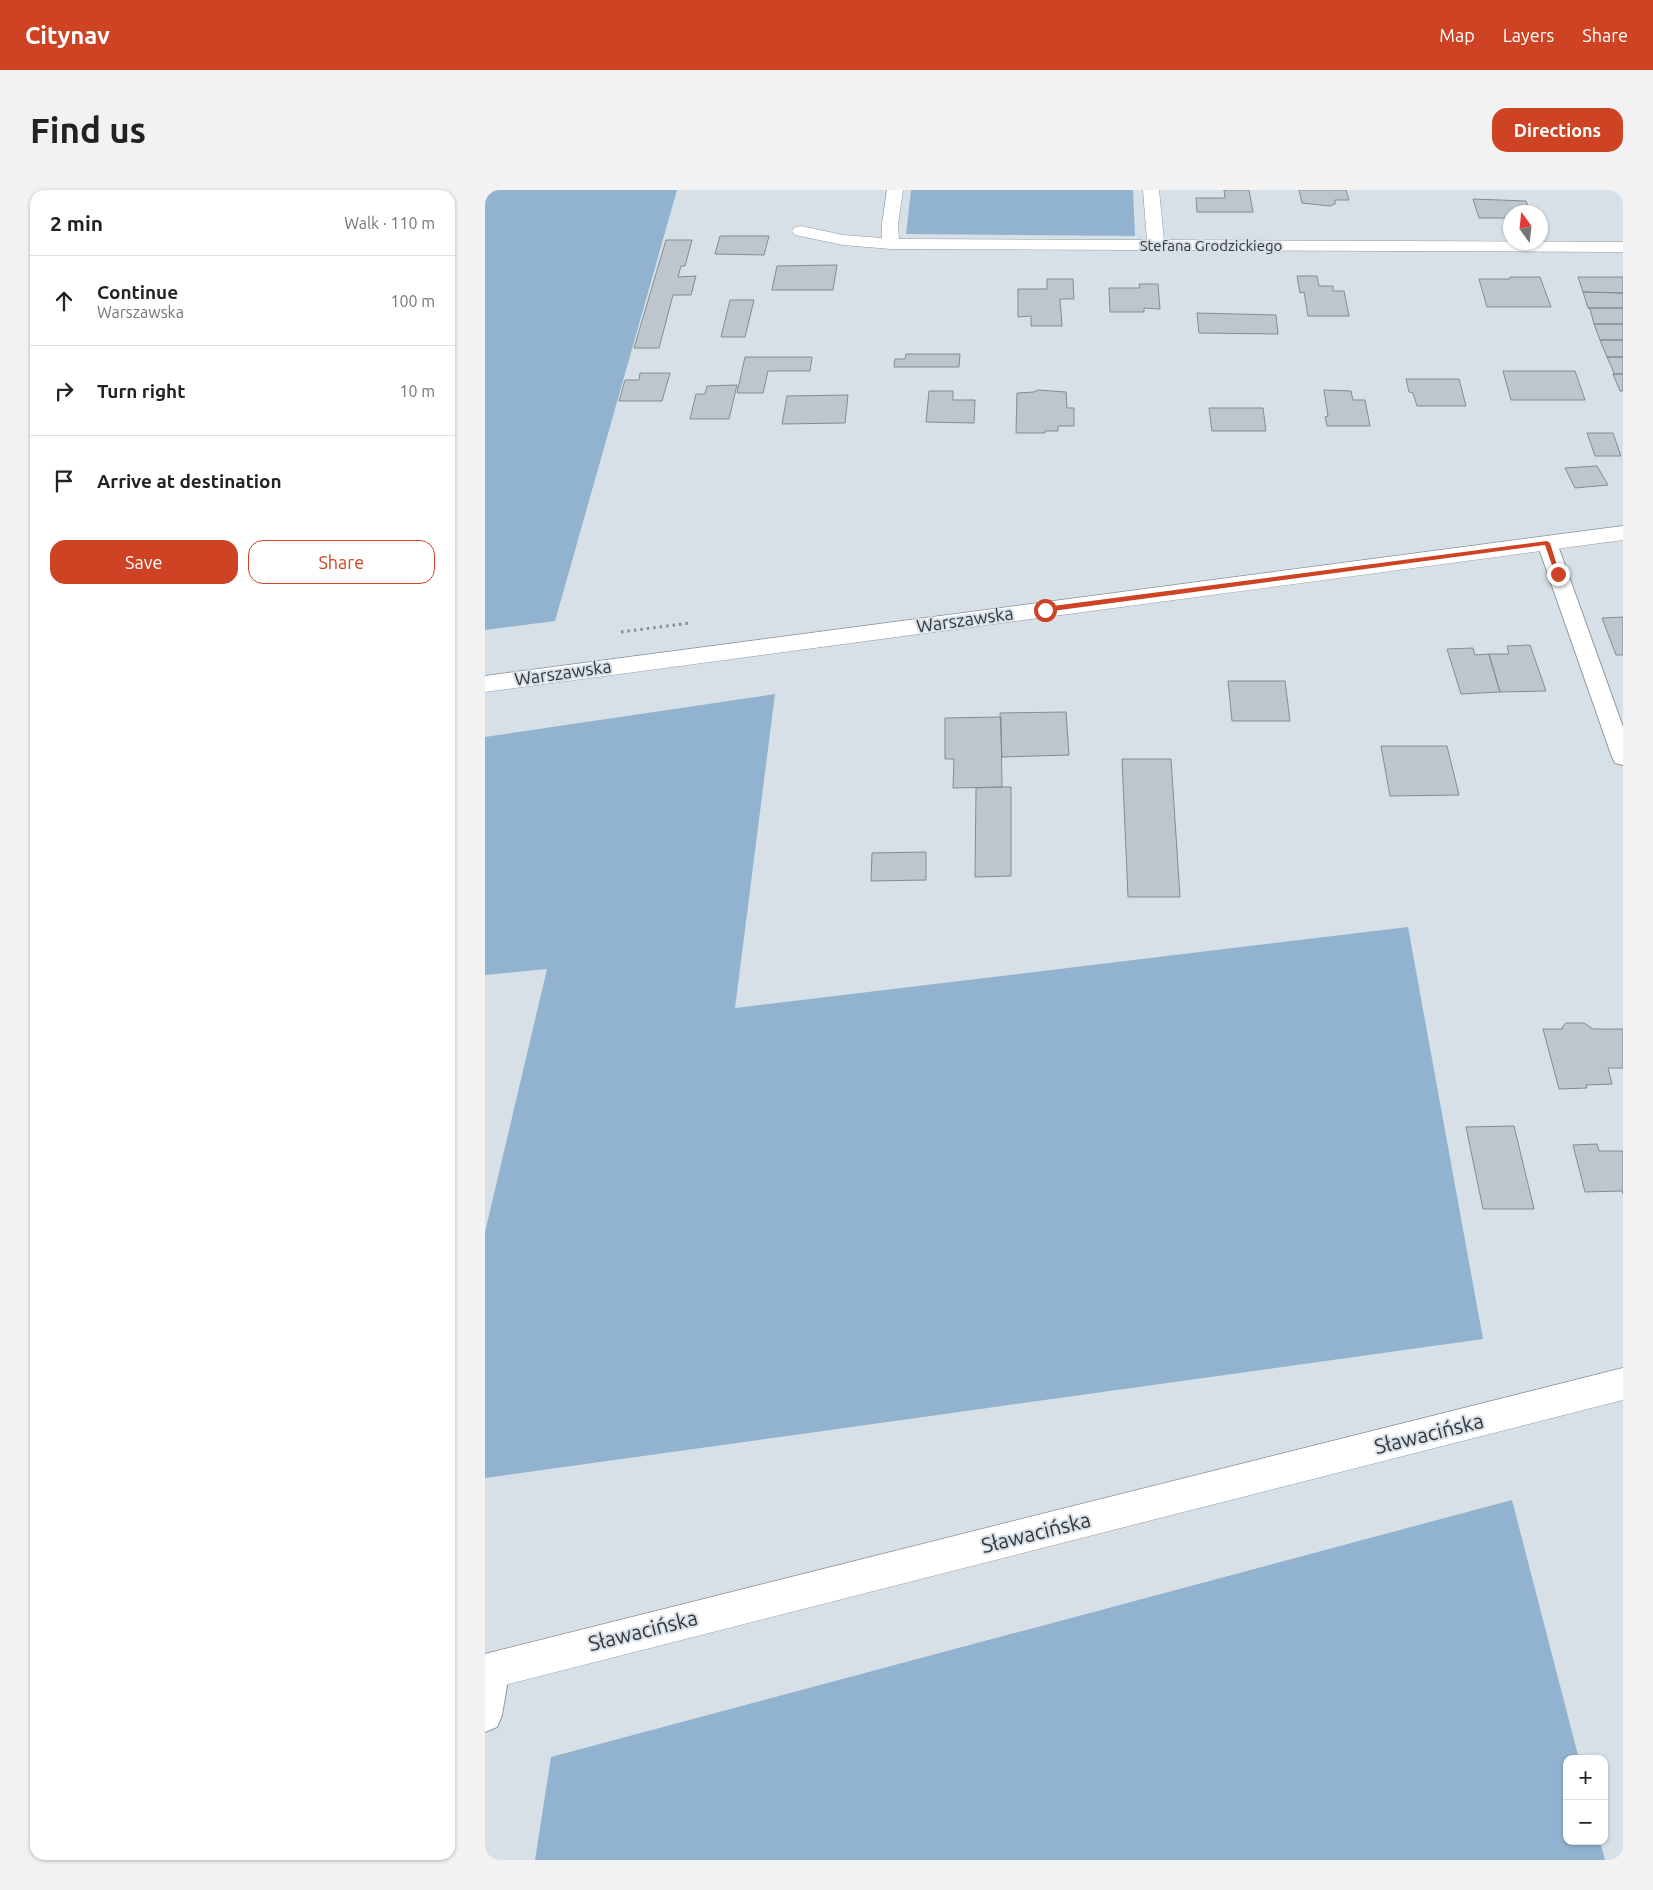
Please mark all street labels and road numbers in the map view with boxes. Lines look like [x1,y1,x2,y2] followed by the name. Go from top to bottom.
[1140,237,1282,254] street label: Stefana Grodzickiego
[915,602,1015,636] street label: Warszawska
[513,655,613,689] street label: Warszawska
[1372,1408,1486,1458] street label: Sławacińska
[979,1507,1093,1557] street label: Sławacińska
[586,1605,700,1655] street label: Sławacińska

